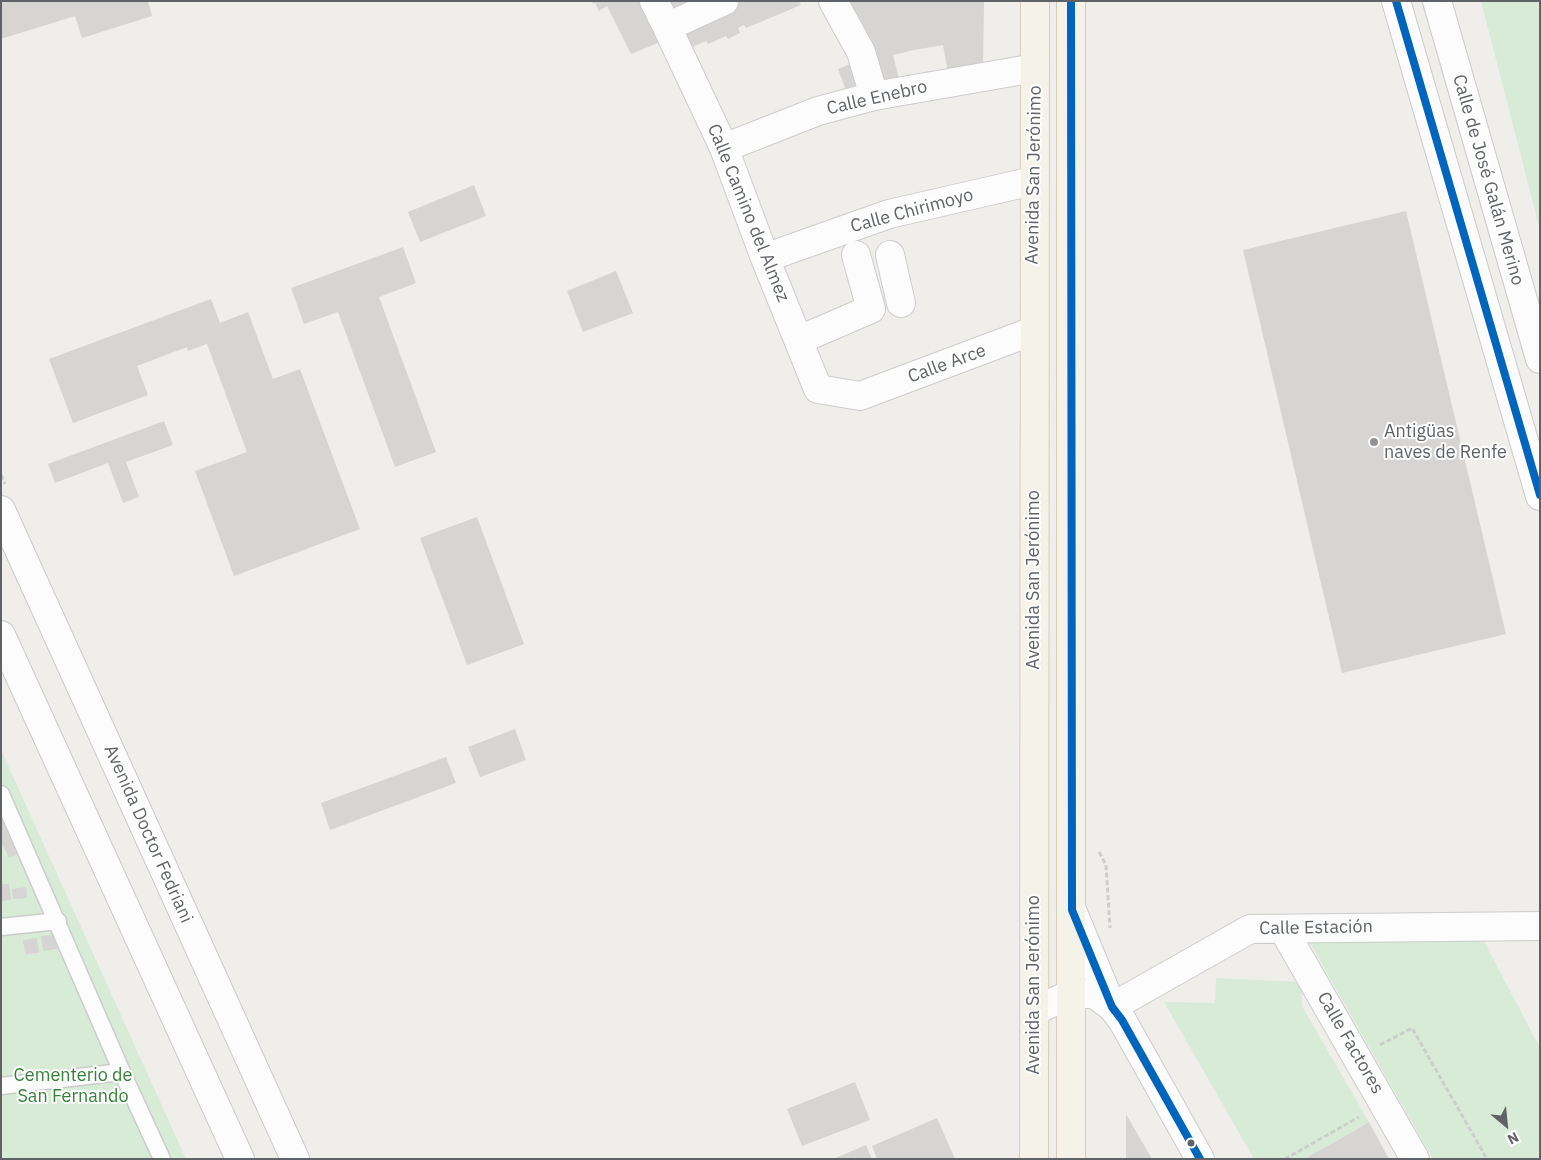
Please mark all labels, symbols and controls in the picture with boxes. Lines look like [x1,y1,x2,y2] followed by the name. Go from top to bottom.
[1448,72,1528,288] street label: Calle de José Galán Merino
[825,76,929,120] street label: Calle Enebro
[1022,85,1046,265] street label: Avenida San Jerónimo
[702,121,794,305] street label: Calle Camino del Almez
[848,184,976,238] street label: Calle Chirimoyo
[905,340,989,388] street label: Calle Arce
[1384,421,1507,464] place label: Antigüas naves de Renfe
[1368,436,1380,448] marker: Antigüas naves de Renfe
[1023,490,1045,670] street label: Avenida San Jerónimo
[99,742,197,926] street label: Avenida Doctor Fedriani
[1023,895,1045,1075] street label: Avenida San Jerónimo
[1259,916,1373,940] street label: Calle Estación
[1312,988,1388,1098] street label: Calle Factores
[14,1065,132,1108] park label: Cementerio de San Fernando
[1481,1100,1531,1150] north arrow
[1504,1128,1522,1149] text: N
[1186,1138,1196,1148] unlabelled marker

